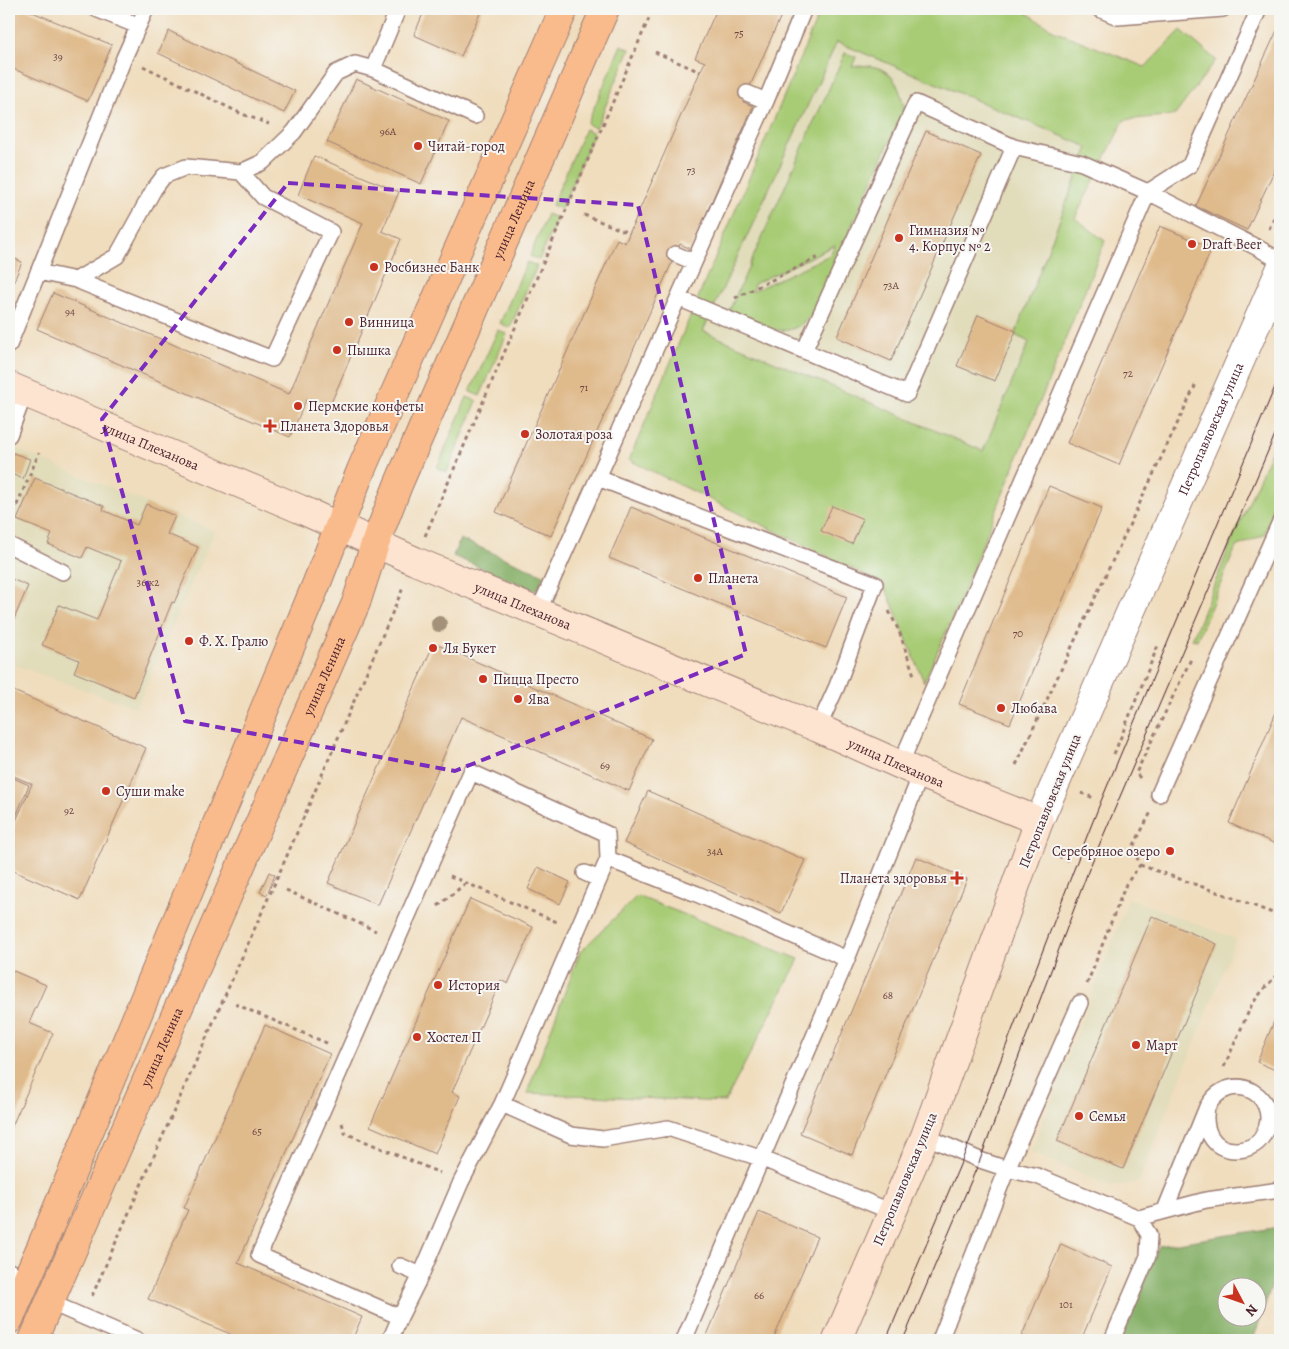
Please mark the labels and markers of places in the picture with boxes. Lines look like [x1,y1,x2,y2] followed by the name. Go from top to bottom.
[428,137,505,156] place label: Читай-город
[412,140,424,152] marker: Читай-город
[909,221,991,256] place label: Гимназия № 4. Корпус № 2
[893,232,905,244] marker: Гимназия № 4. Корпус № 2
[1202,235,1262,254] place label: Draft Beer
[1186,238,1198,250] marker: Draft Beer
[384,258,479,277] place label: Росбизнес Банк
[368,261,380,273] marker: Росбизнес Банк
[359,313,415,332] place label: Винница
[343,316,355,328] marker: Винница
[347,341,392,360] place label: Пышка
[331,344,343,356] marker: Пышка
[308,397,424,416] place label: Пермские конфеты
[292,400,304,412] marker: Пермские конфеты
[280,417,389,436] place label: Планета Здоровья
[264,420,276,432] marker: Планета Здоровья
[535,425,613,444] place label: Золотая роза
[519,428,531,440] marker: Золотая роза
[708,569,759,588] place label: Планета
[692,572,704,584] marker: Планета
[199,632,268,651] place label: Ф. Х. Гралю
[183,635,195,647] marker: Ф. Х. Гралю
[443,639,496,658] place label: Ля Букет
[427,642,439,654] marker: Ля Букет
[493,670,579,689] place label: Пицца Престо
[477,673,489,685] marker: Пицца Престо
[528,690,550,709] place label: Ява
[512,693,524,705] marker: Ява
[1011,699,1058,718] place label: Любава
[995,702,1007,714] marker: Любава
[116,782,185,801] place label: Суши make
[100,785,112,797] marker: Суши make
[1052,842,1160,861] place label: Серебряное озеро
[1164,845,1176,857] marker: Серебряное озеро
[840,869,947,888] place label: Планета здоровья
[951,872,963,884] marker: Планета здоровья
[448,976,500,995] place label: История
[432,979,444,991] marker: История
[427,1028,481,1047] place label: Хостел П
[411,1031,423,1043] marker: Хостел П
[1146,1036,1178,1055] place label: Март
[1130,1039,1142,1051] marker: Март
[1089,1107,1126,1126] place label: Семья
[1073,1110,1085,1122] marker: Семья

